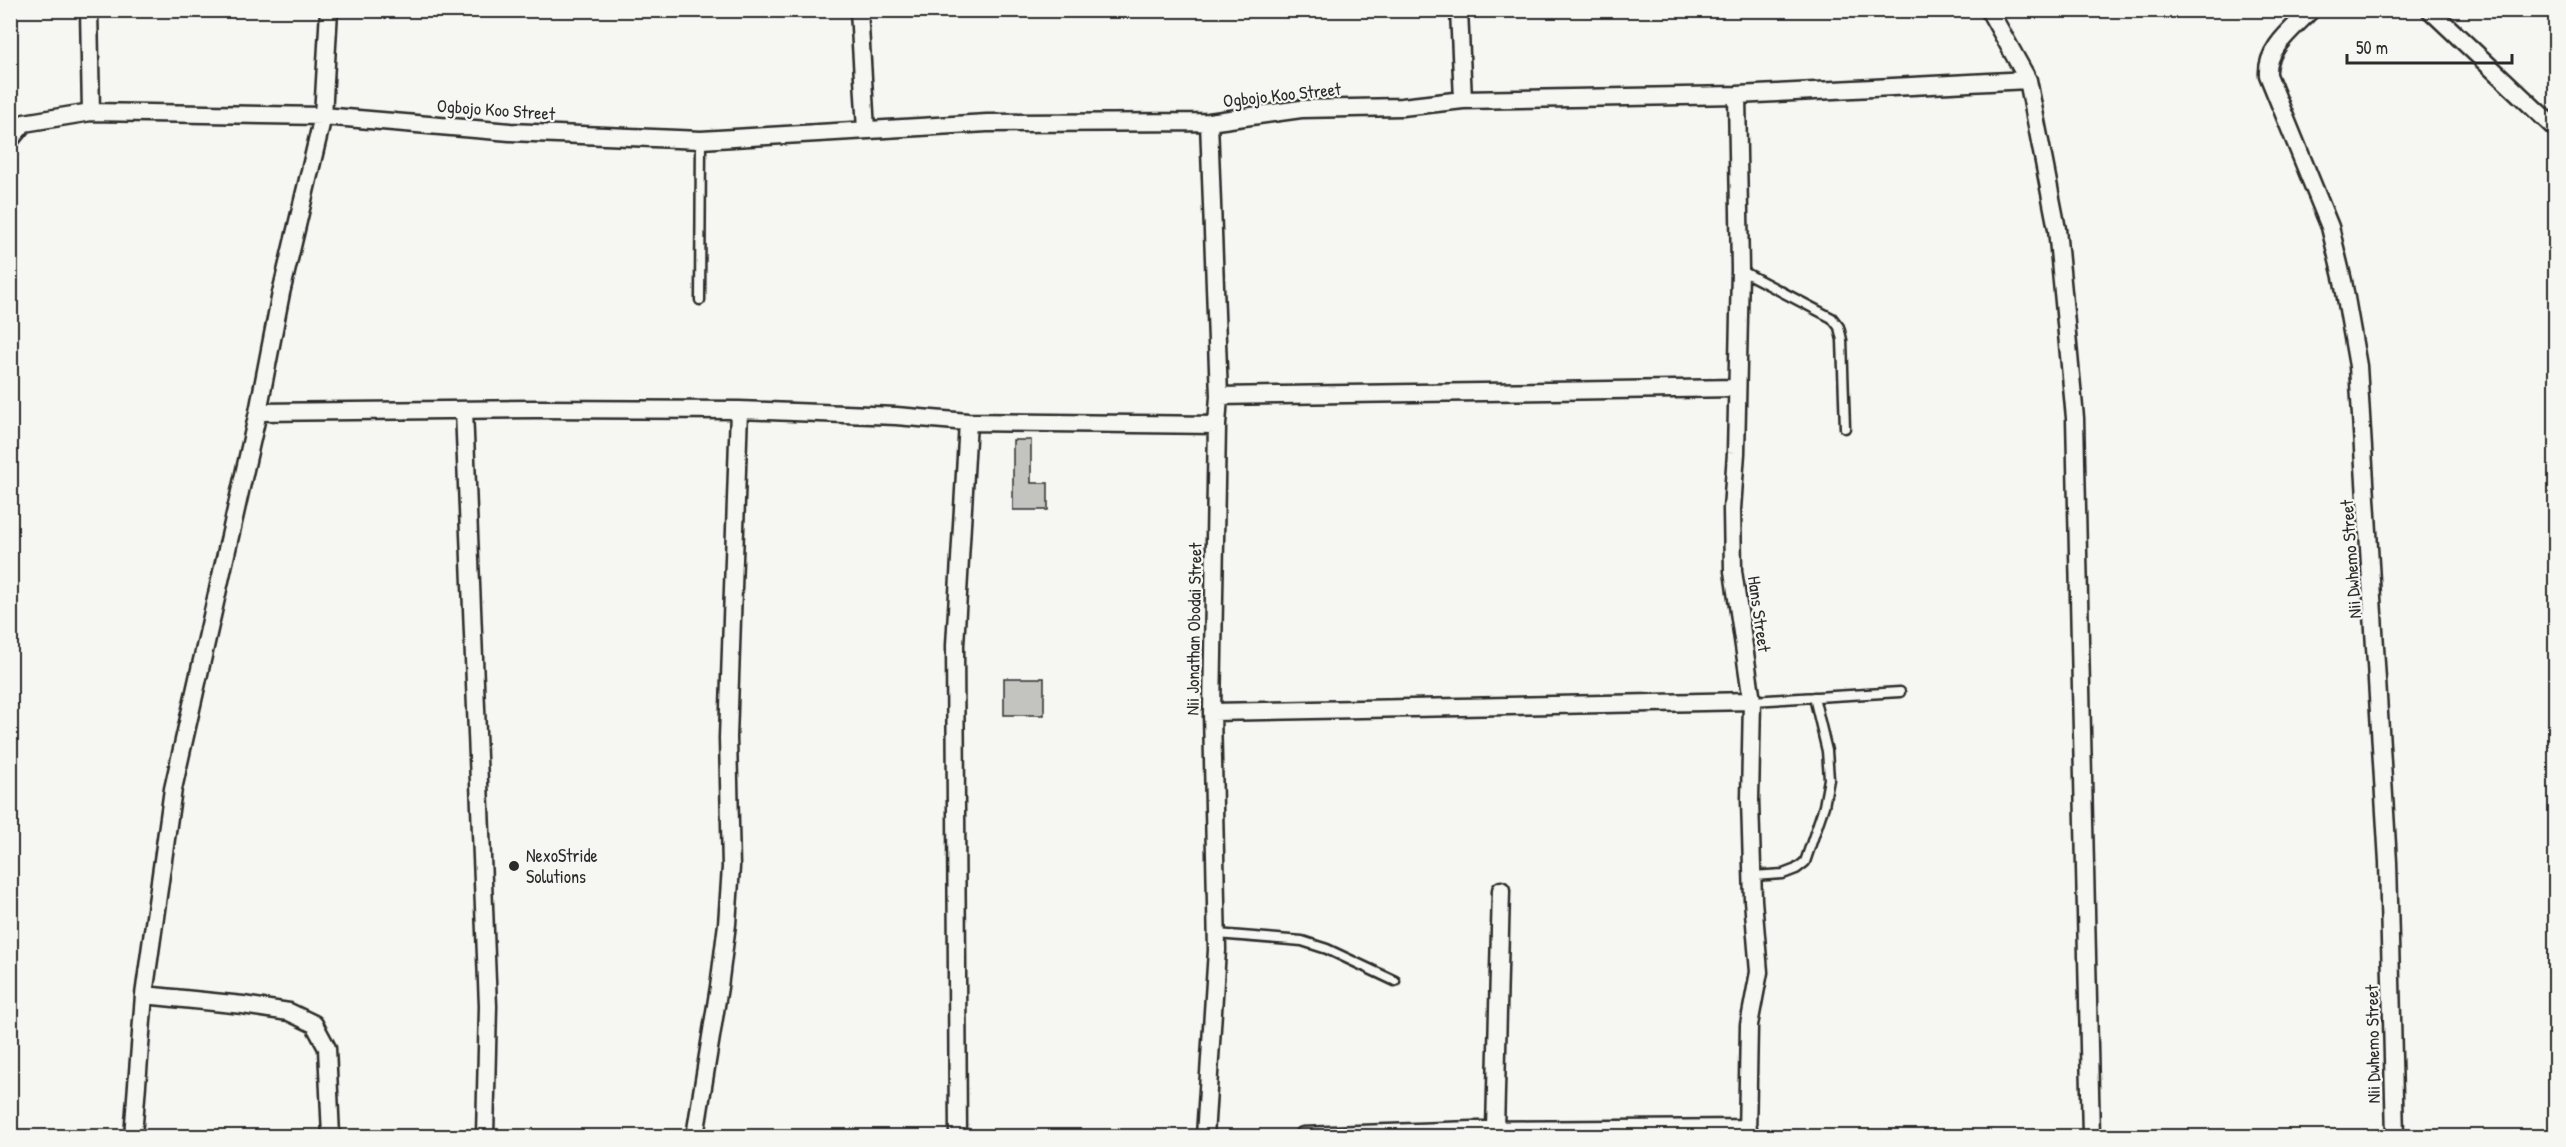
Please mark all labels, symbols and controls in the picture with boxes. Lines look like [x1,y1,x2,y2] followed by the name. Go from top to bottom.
[2347,27,2512,65] scale bar
[2356,35,2388,60] text: 50 m
[1222,76,1343,113] street label: Ogbojo Koo Street
[436,93,557,126] street label: Ogbojo Koo Street
[2334,498,2367,619] street label: Nii Dwhemo Street
[1179,542,1208,716] street label: Nii Jonathan Obodai Street
[1742,574,1777,654] street label: Hans Street
[526,843,598,889] place label: NexoStride Solutions
[507,859,521,873] marker: NexoStride Solutions
[2359,984,2386,1104] street label: Nii Dwhemo Street

